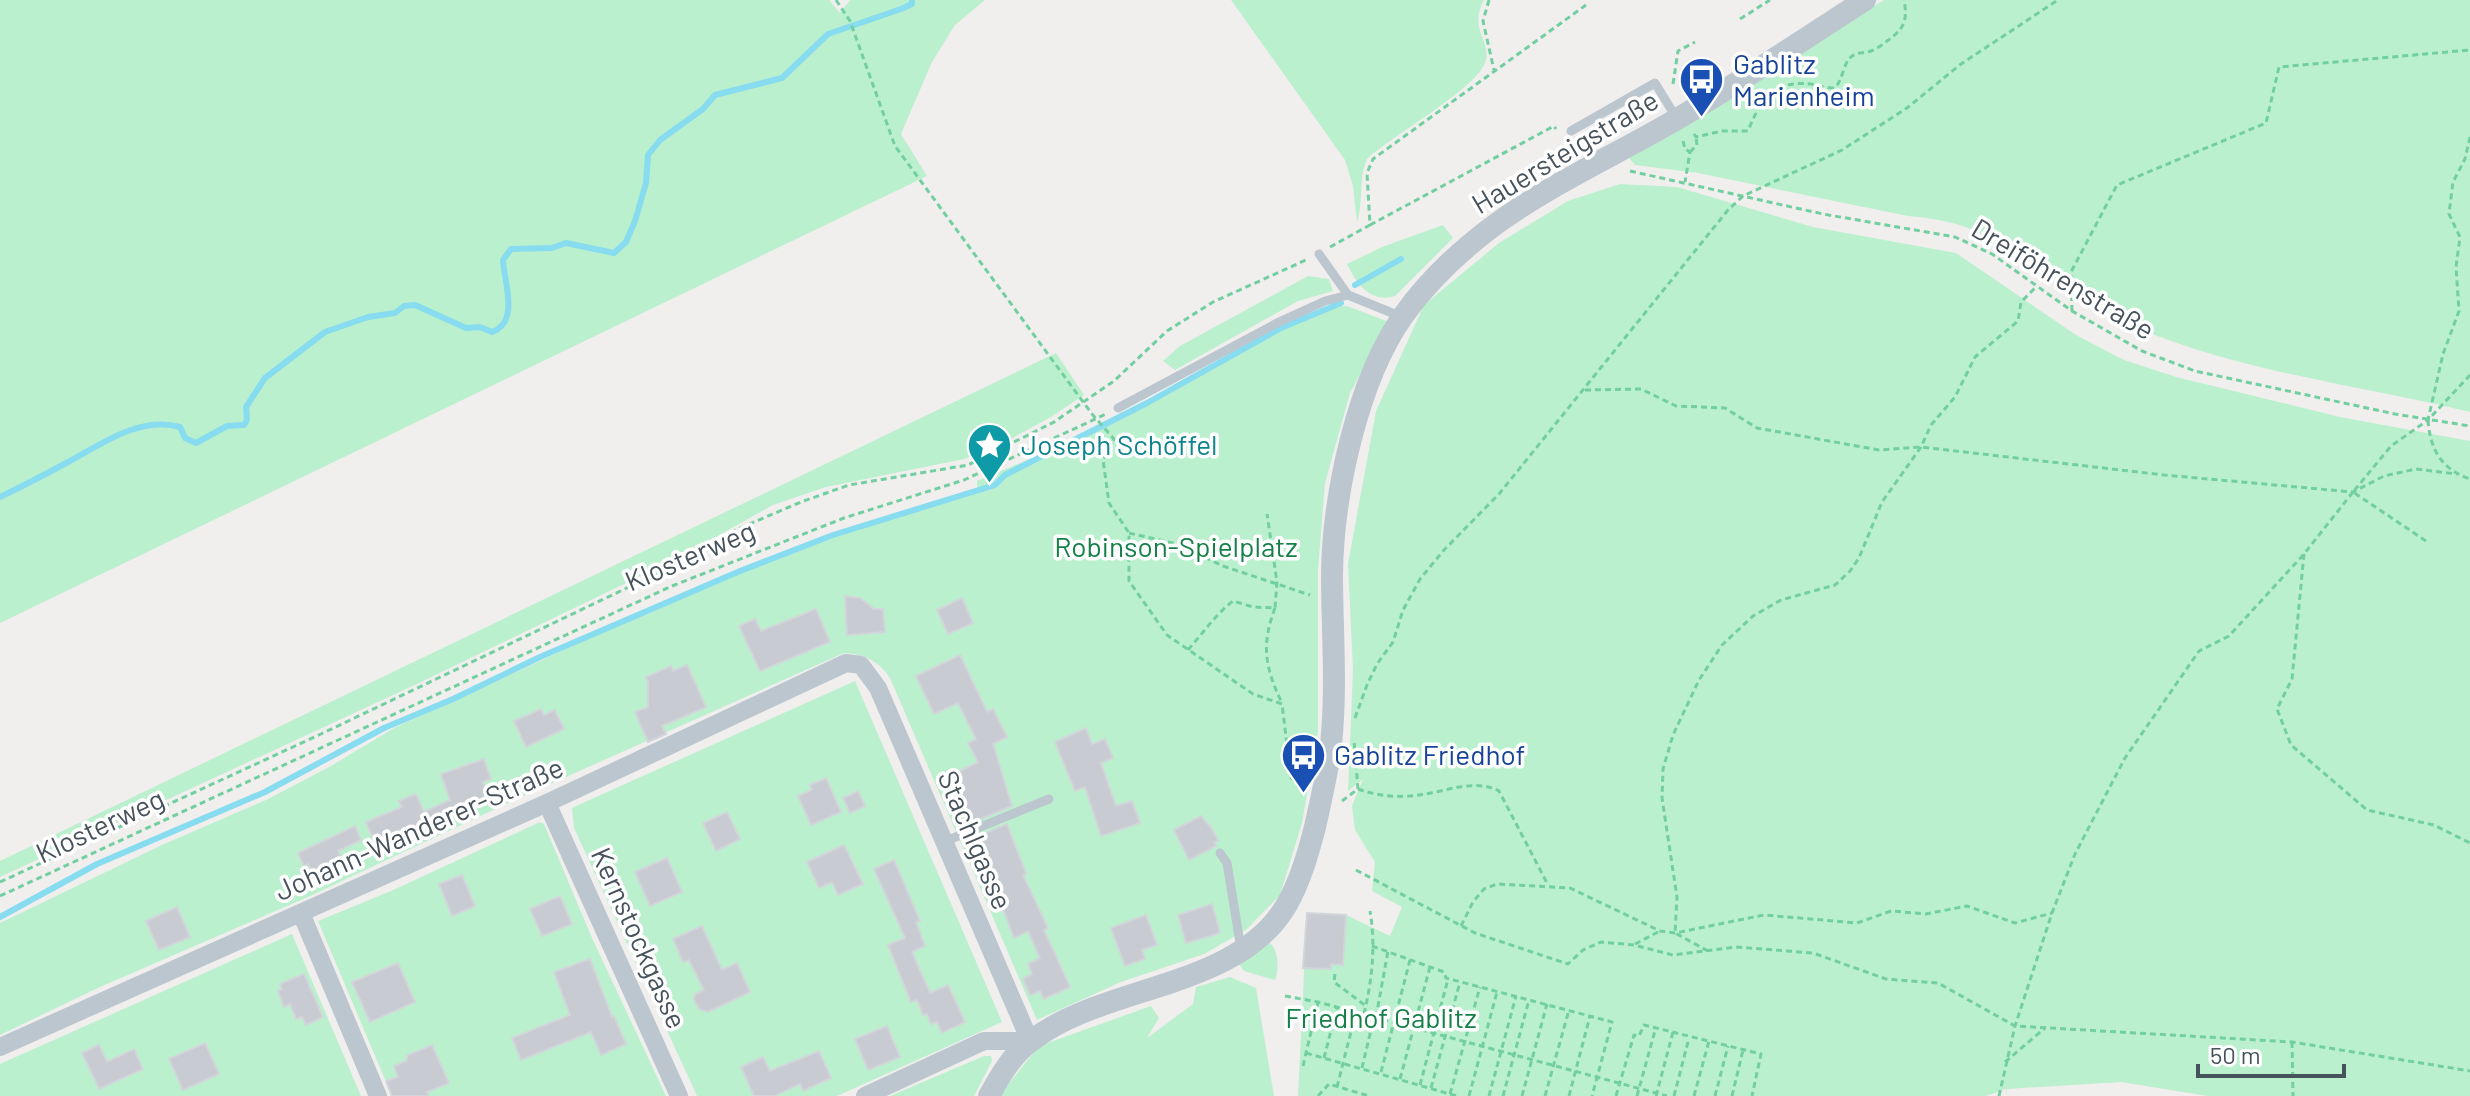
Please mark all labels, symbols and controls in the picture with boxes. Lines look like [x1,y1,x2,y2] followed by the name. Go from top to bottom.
[1733,46,1875,112] place label: Gablitz Marienheim
[1678,56,1726,119] bus stop icon: Gablitz Marienheim
[1465,82,1664,220] street label: Hauersteigstraße
[1966,210,2161,346] street label: Dreiföhrenstraße
[966,421,1014,484] place icon: Joseph Schöffel
[1021,427,1218,461] place label: Joseph Schöffel
[620,513,760,598] street label: Klosterweg
[1054,529,1298,563] park label: Robinson-Spielplatz
[1279,731,1327,794] bus stop icon: Gablitz Friedhof
[1334,737,1525,771] place label: Gablitz Friedhof
[269,749,568,907] street label: Johann-Wanderer-Straße
[931,765,1020,914] street label: Stachlgasse
[30,781,169,870] street label: Klosterweg
[585,842,695,1033] street label: Kernstockgasse
[1285,1000,1477,1034] park label: Friedhof Gablitz
[2198,1028,2344,1078] scale bar
[2210,1040,2261,1069] text: 50 m

